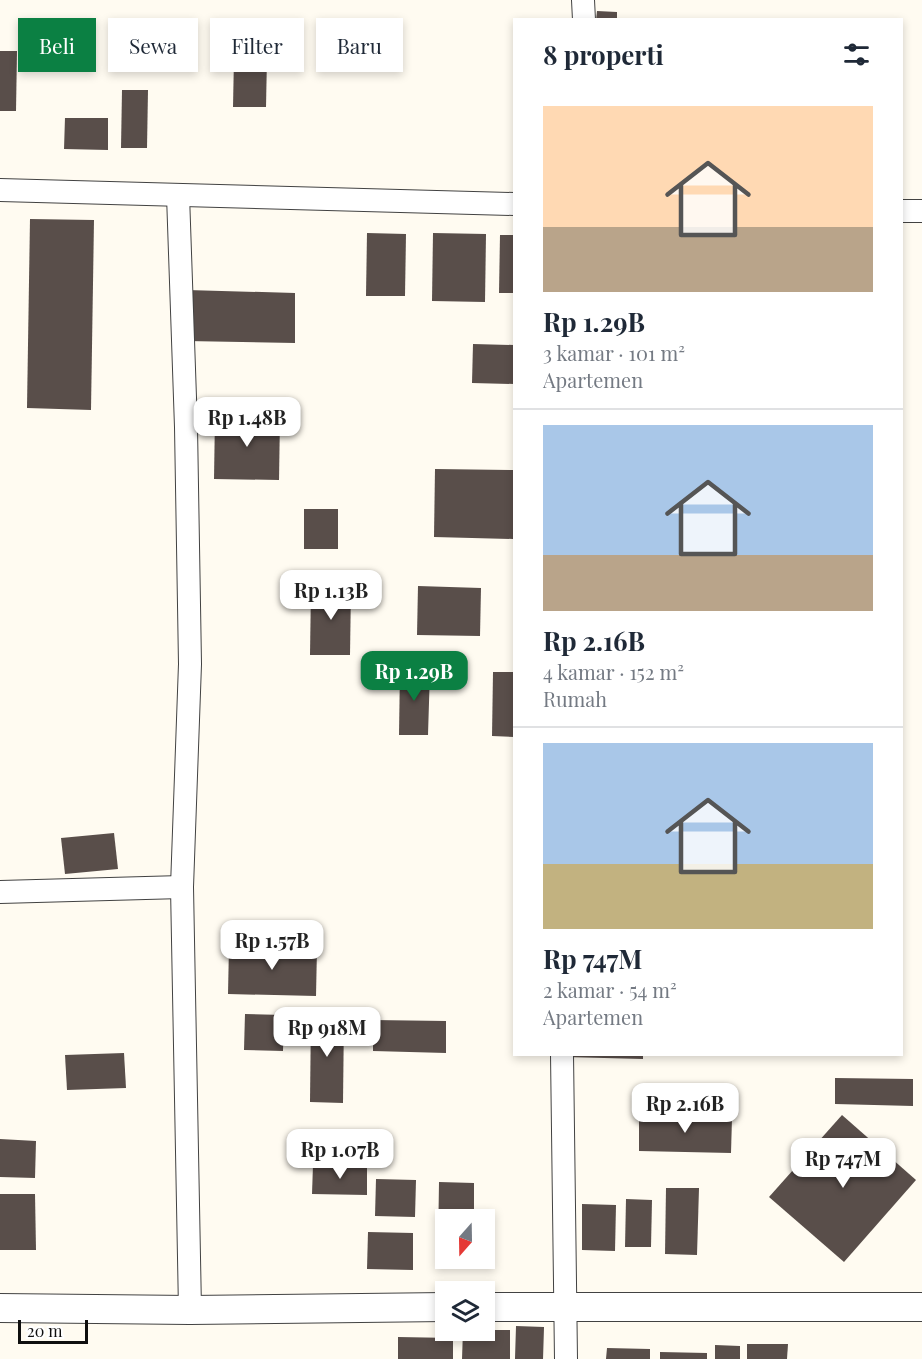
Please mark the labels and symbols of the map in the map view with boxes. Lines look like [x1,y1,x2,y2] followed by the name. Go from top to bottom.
[185,397,309,448] pin: Rp 1.48B
[269,570,393,621] pin: Rp 1.13B
[352,651,476,702] pin: Rp 1.29B
[210,920,334,971] pin: Rp 1.57B
[272,1007,382,1058] pin: Rp 918M
[623,1083,747,1134] pin: Rp 2.16B
[278,1129,402,1180] pin: Rp 1.07B
[788,1138,898,1189] pin: Rp 747M
[435,1209,495,1269] north arrow
[18,1317,88,1344] scale bar

